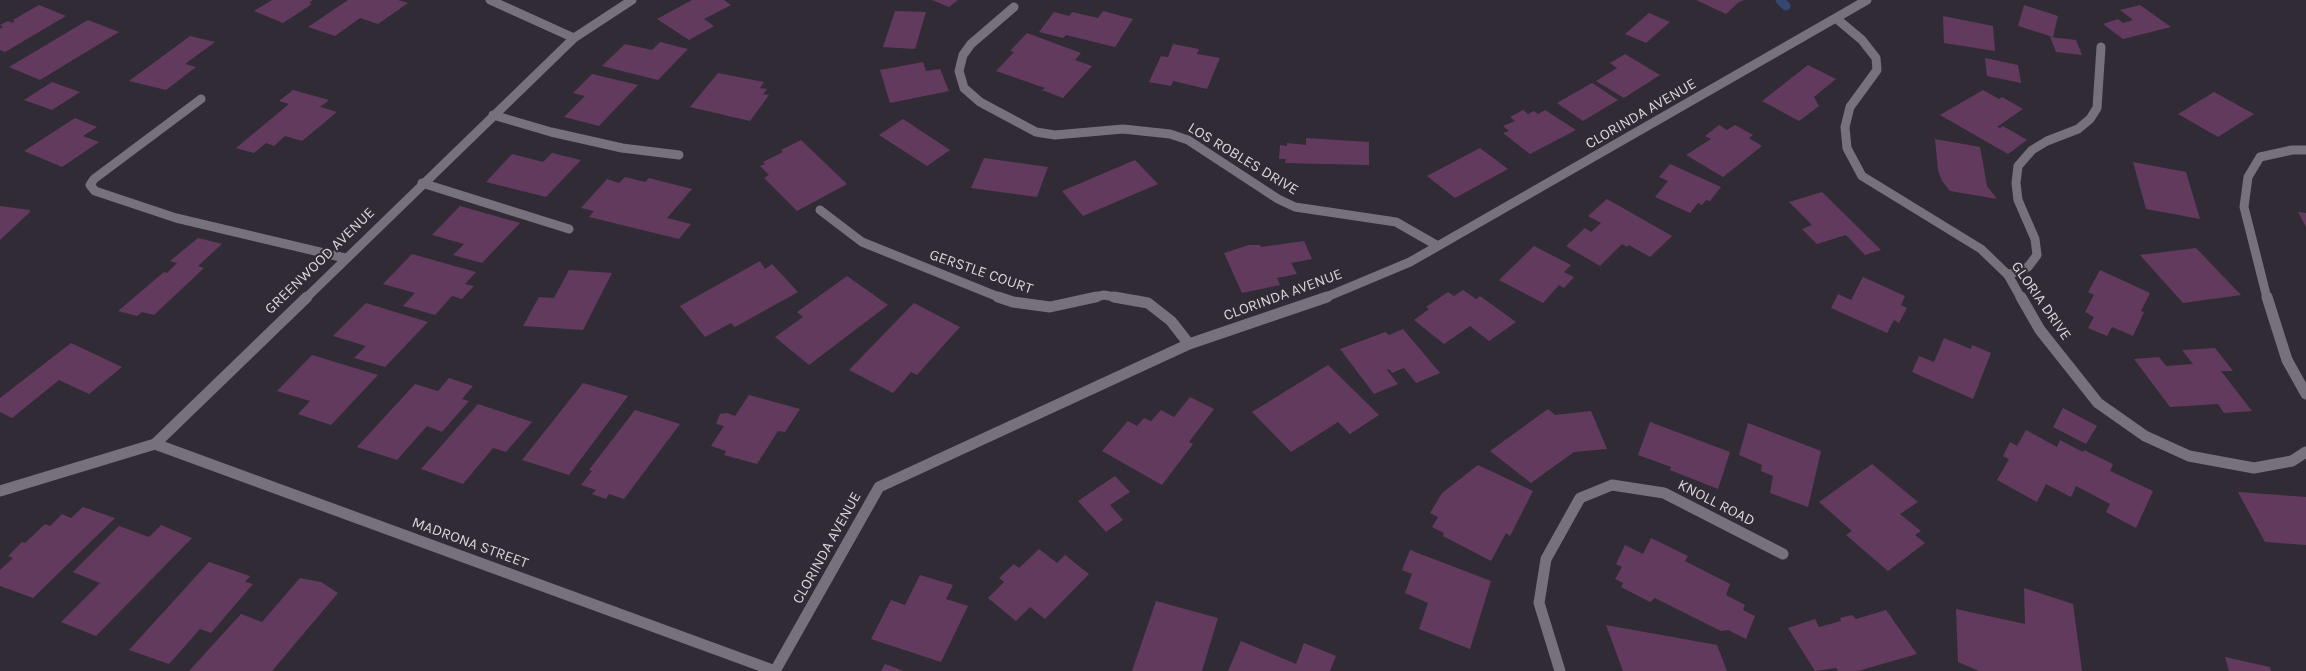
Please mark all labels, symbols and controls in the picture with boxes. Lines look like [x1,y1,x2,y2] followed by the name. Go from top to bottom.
[1582,75,1700,153] street label: CLORINDA AVENUE
[1184,119,1302,199] street label: LOS ROBLES DRIVE
[261,204,379,318] street label: GREENWOOD AVENUE
[927,246,1035,298] street label: GERSTLE COURT
[2007,258,2075,344] street label: GLORIA DRIVE
[1221,265,1345,325] street label: CLORINDA AVENUE
[1674,476,1758,530] street label: KNOLL ROAD
[789,489,865,607] street label: CLORINDA AVENUE
[409,514,531,572] street label: MADRONA STREET

